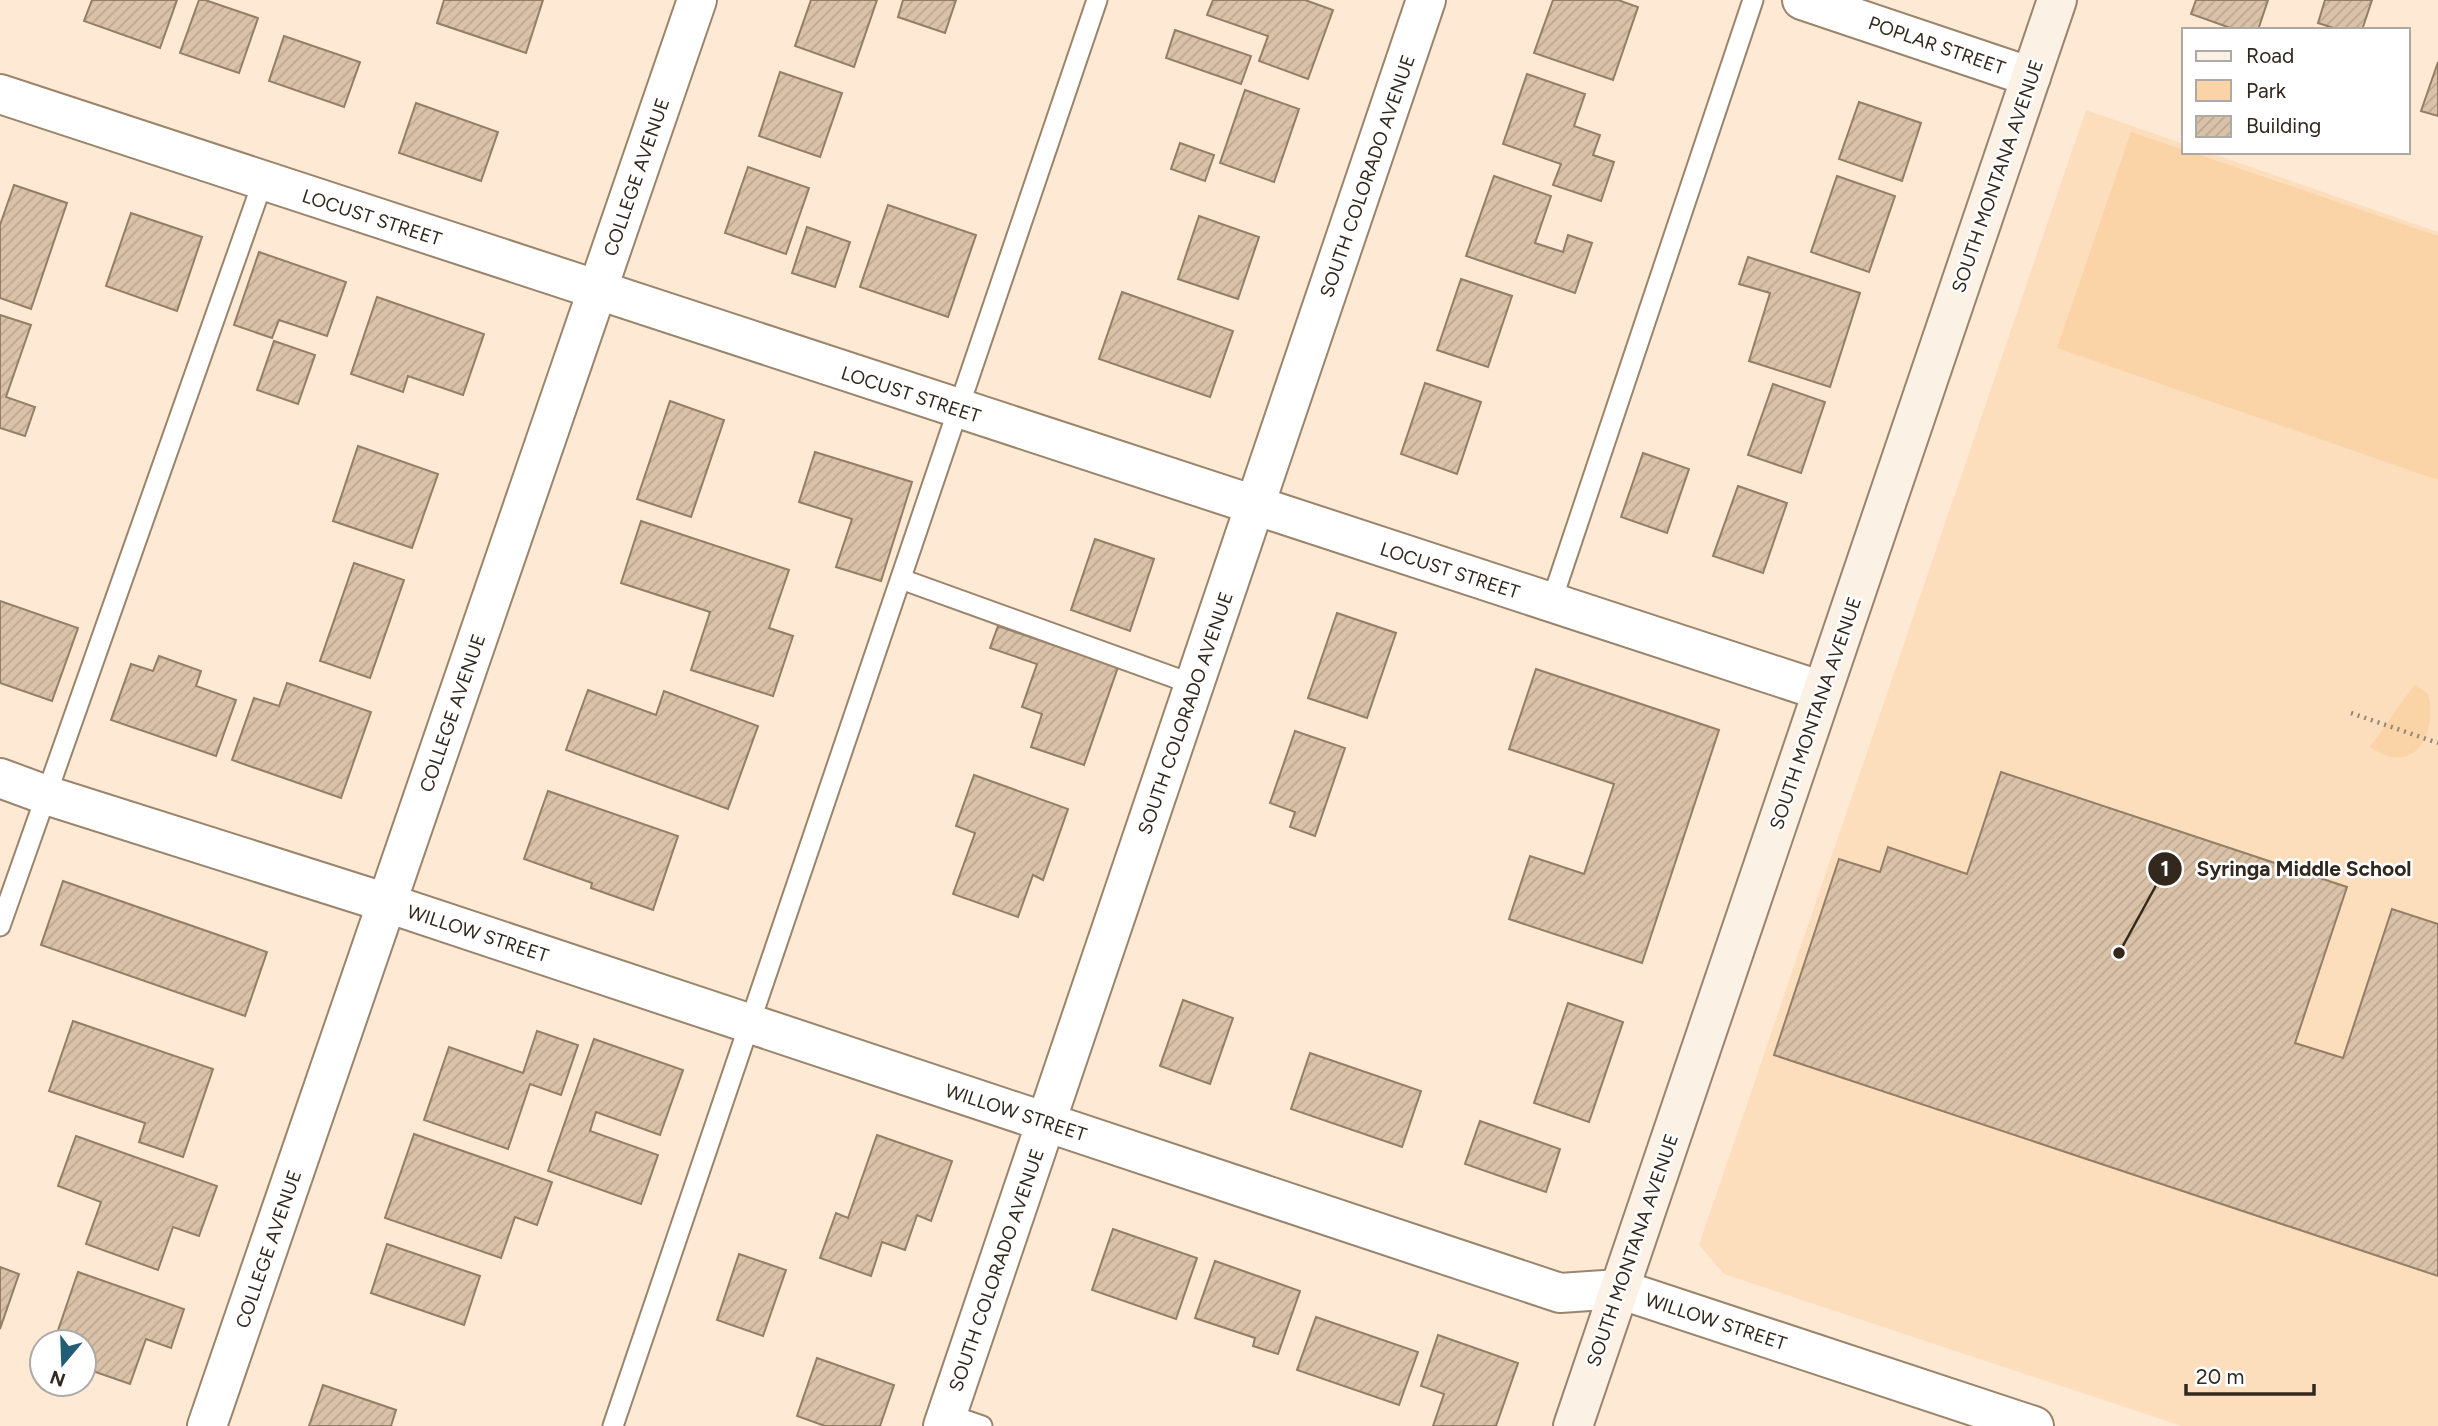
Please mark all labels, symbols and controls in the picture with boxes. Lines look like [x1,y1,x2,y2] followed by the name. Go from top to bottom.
[1865,11,2009,80] street label: POPLAR STREET
[2182,28,2410,154] legend
[2246,43,2294,68] text: Road
[1315,52,1420,300] street label: SOUTH COLORADO AVENUE
[1947,57,2048,296] street label: SOUTH MONTANA AVENUE
[2246,78,2287,103] text: Park
[599,95,674,259] street label: COLLEGE AVENUE
[2246,113,2321,138] text: Building
[299,184,445,251] street label: LOCUST STREET
[838,361,984,428] street label: LOCUST STREET
[1377,537,1523,604] street label: LOCUST STREET
[1133,589,1238,837] street label: SOUTH COLORADO AVENUE
[1765,594,1866,833] street label: SOUTH MONTANA AVENUE
[415,631,490,795] street label: COLLEGE AVENUE
[2147,848,2425,890] callout: Syringa Middle School
[2161,856,2169,881] text: 1
[2196,856,2412,881] text: Syringa Middle School
[404,900,552,967] street label: WILLOW STREET
[942,1079,1090,1146] street label: WILLOW STREET
[1582,1131,1683,1370] street label: SOUTH MONTANA AVENUE
[944,1146,1049,1394] street label: SOUTH COLORADO AVENUE
[231,1167,306,1331] street label: COLLEGE AVENUE
[1642,1288,1790,1355] street label: WILLOW STREET
[28,1328,98,1398] north arrow
[2186,1352,2314,1396] scale bar
[2196,1364,2244,1389] text: 20 m
[47,1365,68,1392] text: N

